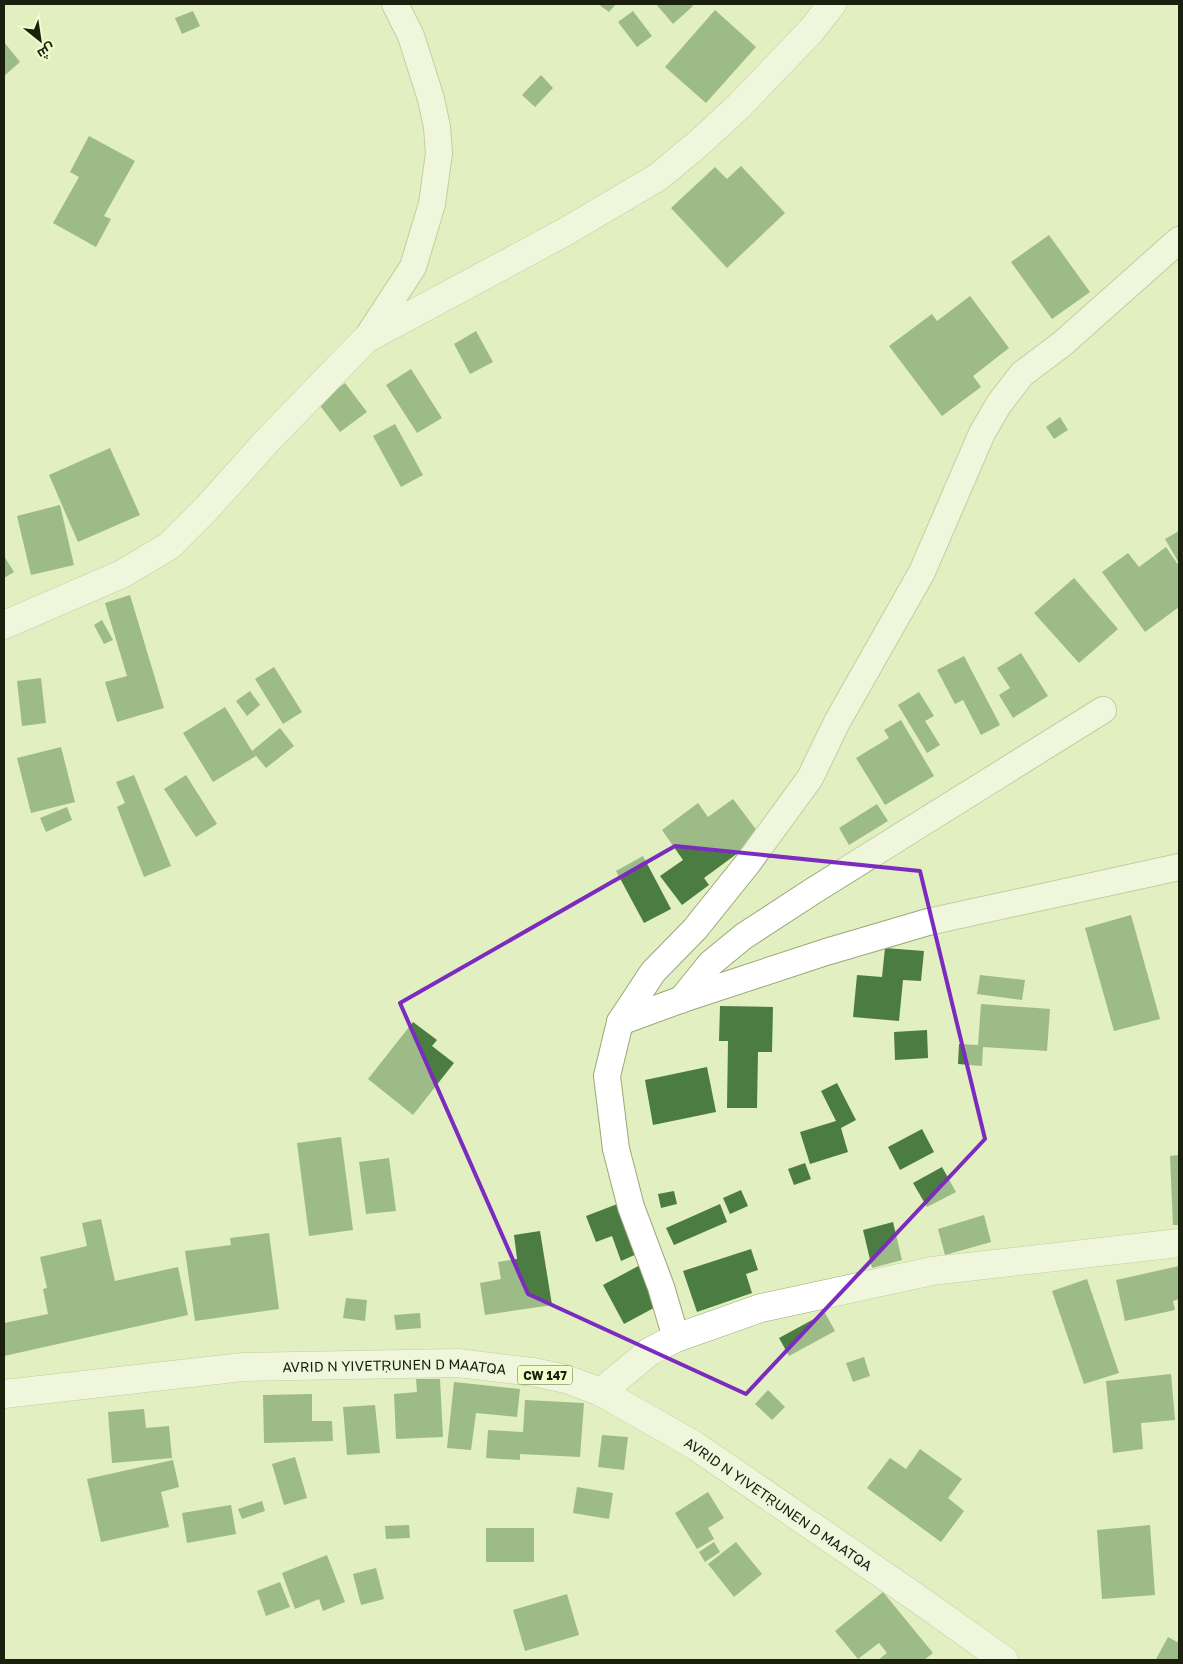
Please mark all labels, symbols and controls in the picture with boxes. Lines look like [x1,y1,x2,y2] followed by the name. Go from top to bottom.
[15,15,65,65] north arrow
[34,39,59,64] text: ش
[282,1354,508,1377] street label: AVRID N YIVETṚUNEN D MAATQA
[518,1366,572,1384] road number: CW 147
[682,1433,876,1574] street label: AVRID N YIVETṚUNEN D MAATQA

